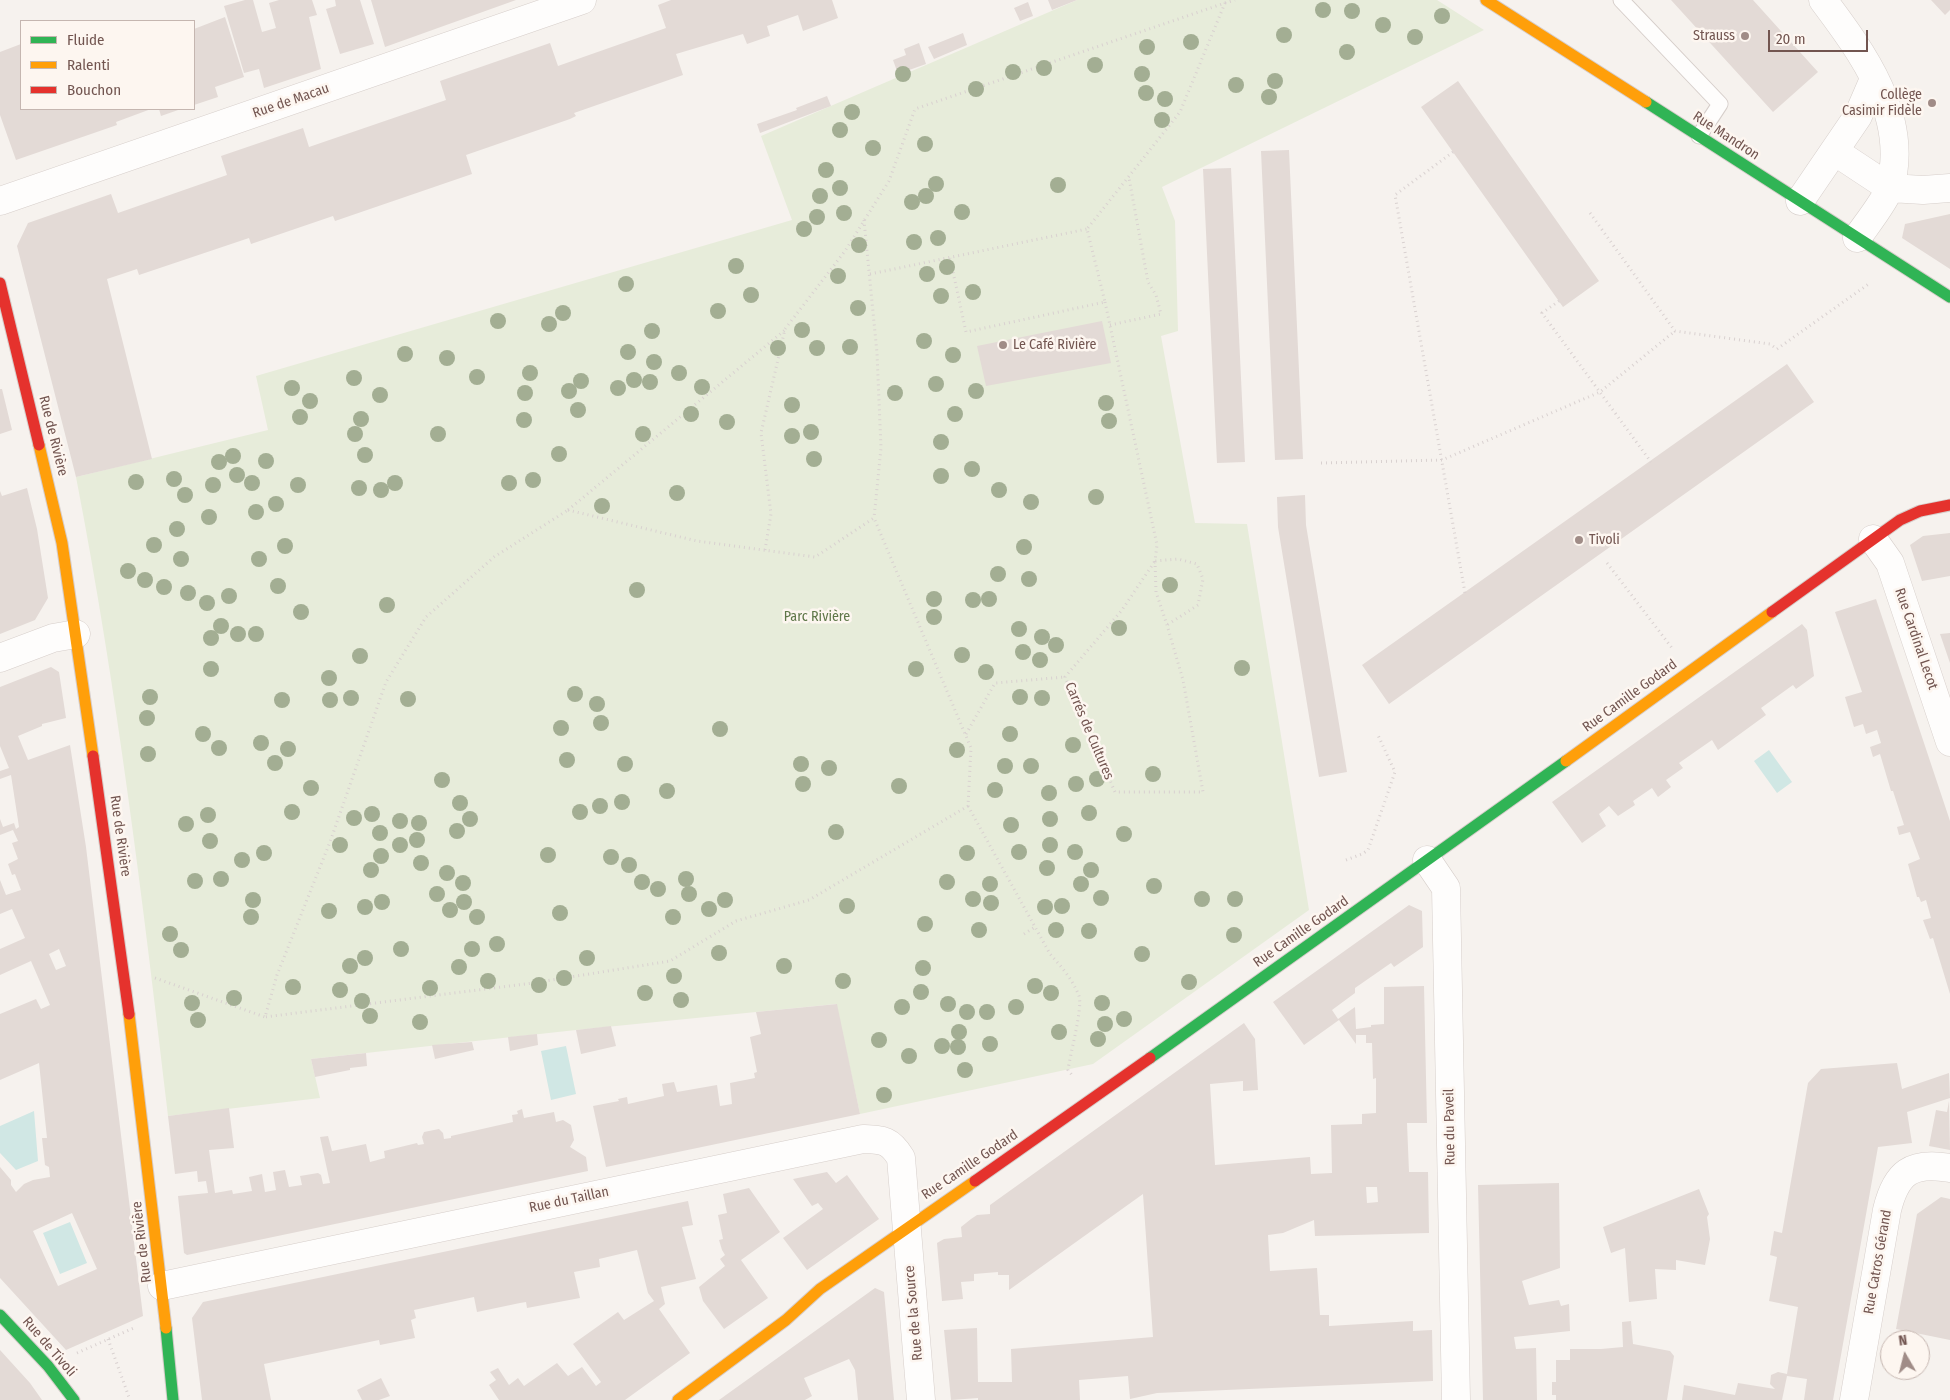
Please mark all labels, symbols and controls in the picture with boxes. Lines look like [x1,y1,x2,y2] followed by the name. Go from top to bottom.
[20,20,195,110] legend
[1770,20,1870,52] scale bar
[1693,28,1735,44] place label: Strauss
[1739,30,1751,42] marker: Strauss
[1776,30,1806,48] text: 20 m
[67,31,104,49] text: Fluide
[67,56,110,74] text: Ralenti
[251,80,331,122] street label: Rue de Macau
[67,81,121,99] text: Bouchon
[1842,87,1922,120] place label: Collège Casimir Fidèle
[1926,97,1938,109] marker: Collège Casimir Fidèle
[1690,108,1762,164] street label: Rue Mandron
[1013,337,1097,353] place label: Le Café Rivière
[997,339,1009,351] marker: Le Café Rivière
[35,394,71,478] street label: Rue de Rivière
[1589,532,1620,548] place label: Tivoli
[1573,534,1585,546] marker: Tivoli
[1891,586,1941,692] street label: Rue Cardinal Lecot
[784,609,850,625] park label: Parc Rivière
[1580,656,1680,736] street label: Rue Camille Godard
[1061,680,1117,782] street label: Carrés de Cultures
[106,794,134,878] street label: Rue de Rivière
[1250,893,1352,971] street label: Rue Camille Godard
[1441,1088,1459,1166] street label: Rue du Paveil
[919,1127,1021,1203] street label: Rue Camille Godard
[528,1183,610,1217] street label: Rue du Taillan
[129,1200,155,1284] street label: Rue de Rivière
[1861,1208,1895,1316] street label: Rue Catros Gérand
[901,1265,927,1361] street label: Rue de la Source
[19,1314,79,1380] street label: Rue de Tivoli
[1880,1330,1930,1380] north arrow
[1898,1332,1908,1350] text: N

